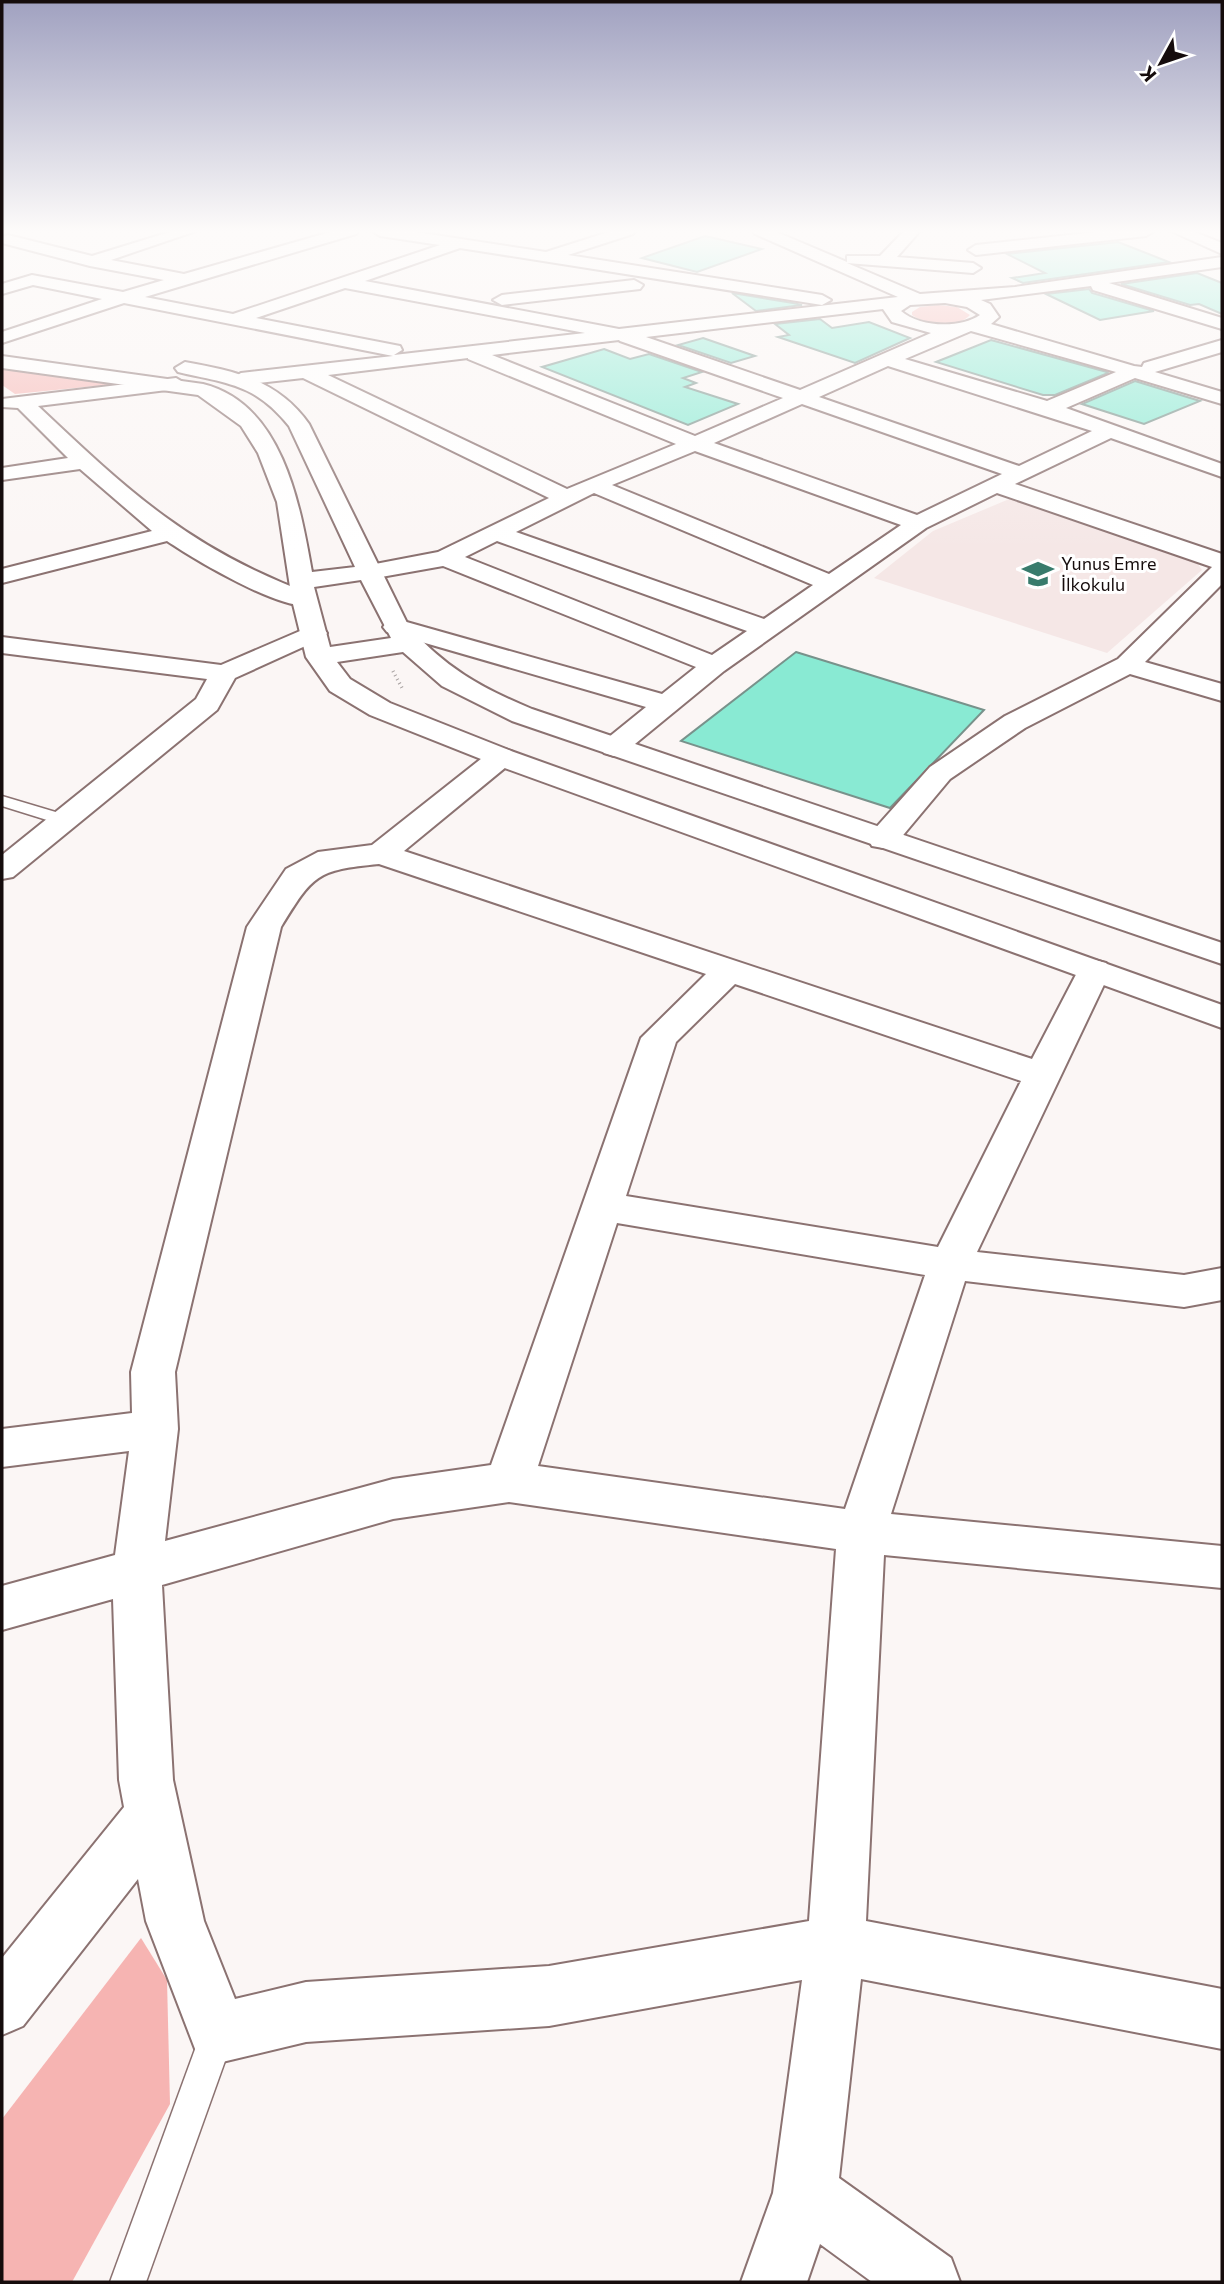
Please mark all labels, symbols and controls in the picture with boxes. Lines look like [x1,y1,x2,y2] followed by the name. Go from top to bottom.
[1126,28,1196,98] north arrow
[1135,62,1161,87] text: K
[1061,552,1156,595] place label: Yunus Emre İlkokulu
[1021,557,1055,591] school or university icon: Yunus Emre İlkokulu

